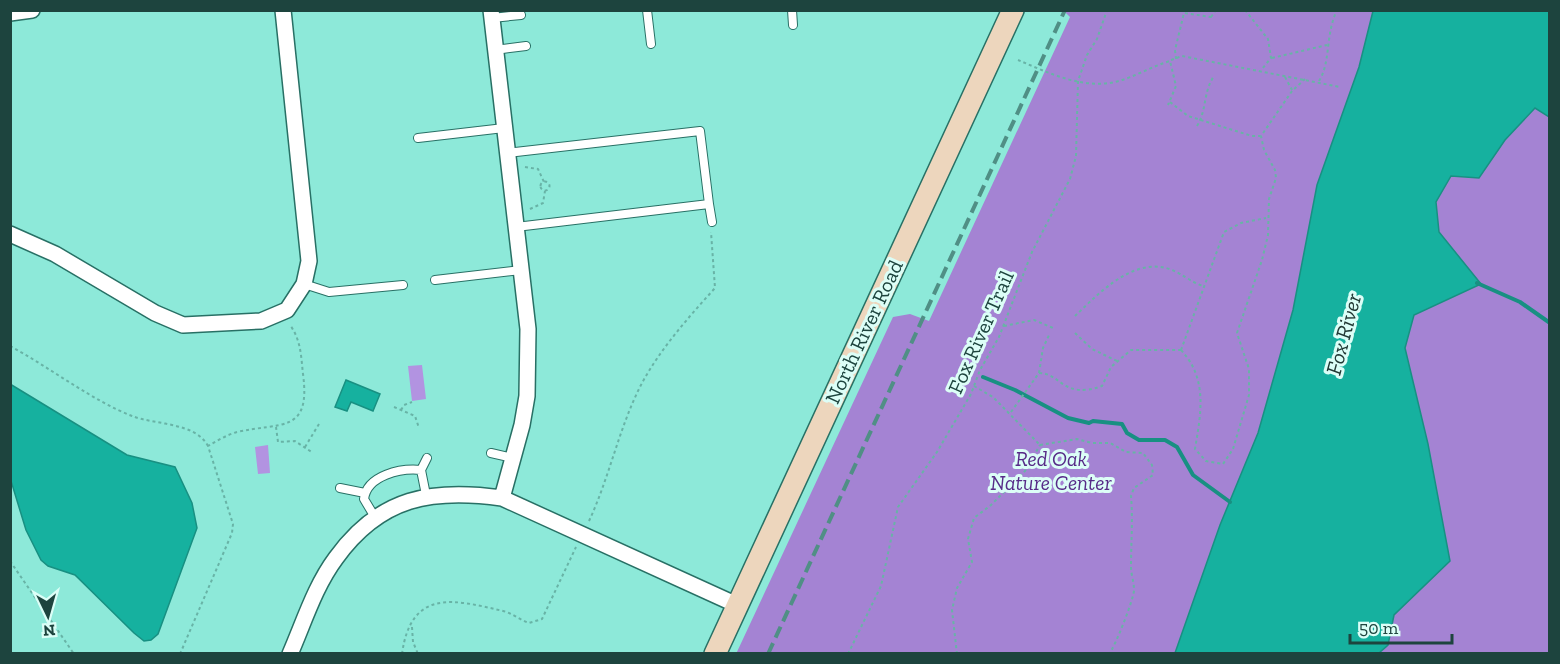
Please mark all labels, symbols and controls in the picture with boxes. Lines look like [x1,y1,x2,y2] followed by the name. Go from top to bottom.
[819,255,908,408] street label: North River Road
[942,266,1019,397] street label: Fox River Trail
[1320,290,1367,378] water label: Fox River
[990,446,1112,495] park label: Red Oak Nature Center
[18,586,78,646] north arrow
[1350,607,1452,645] scale bar
[1359,617,1399,639] text: 50 m
[42,620,56,640] text: N

